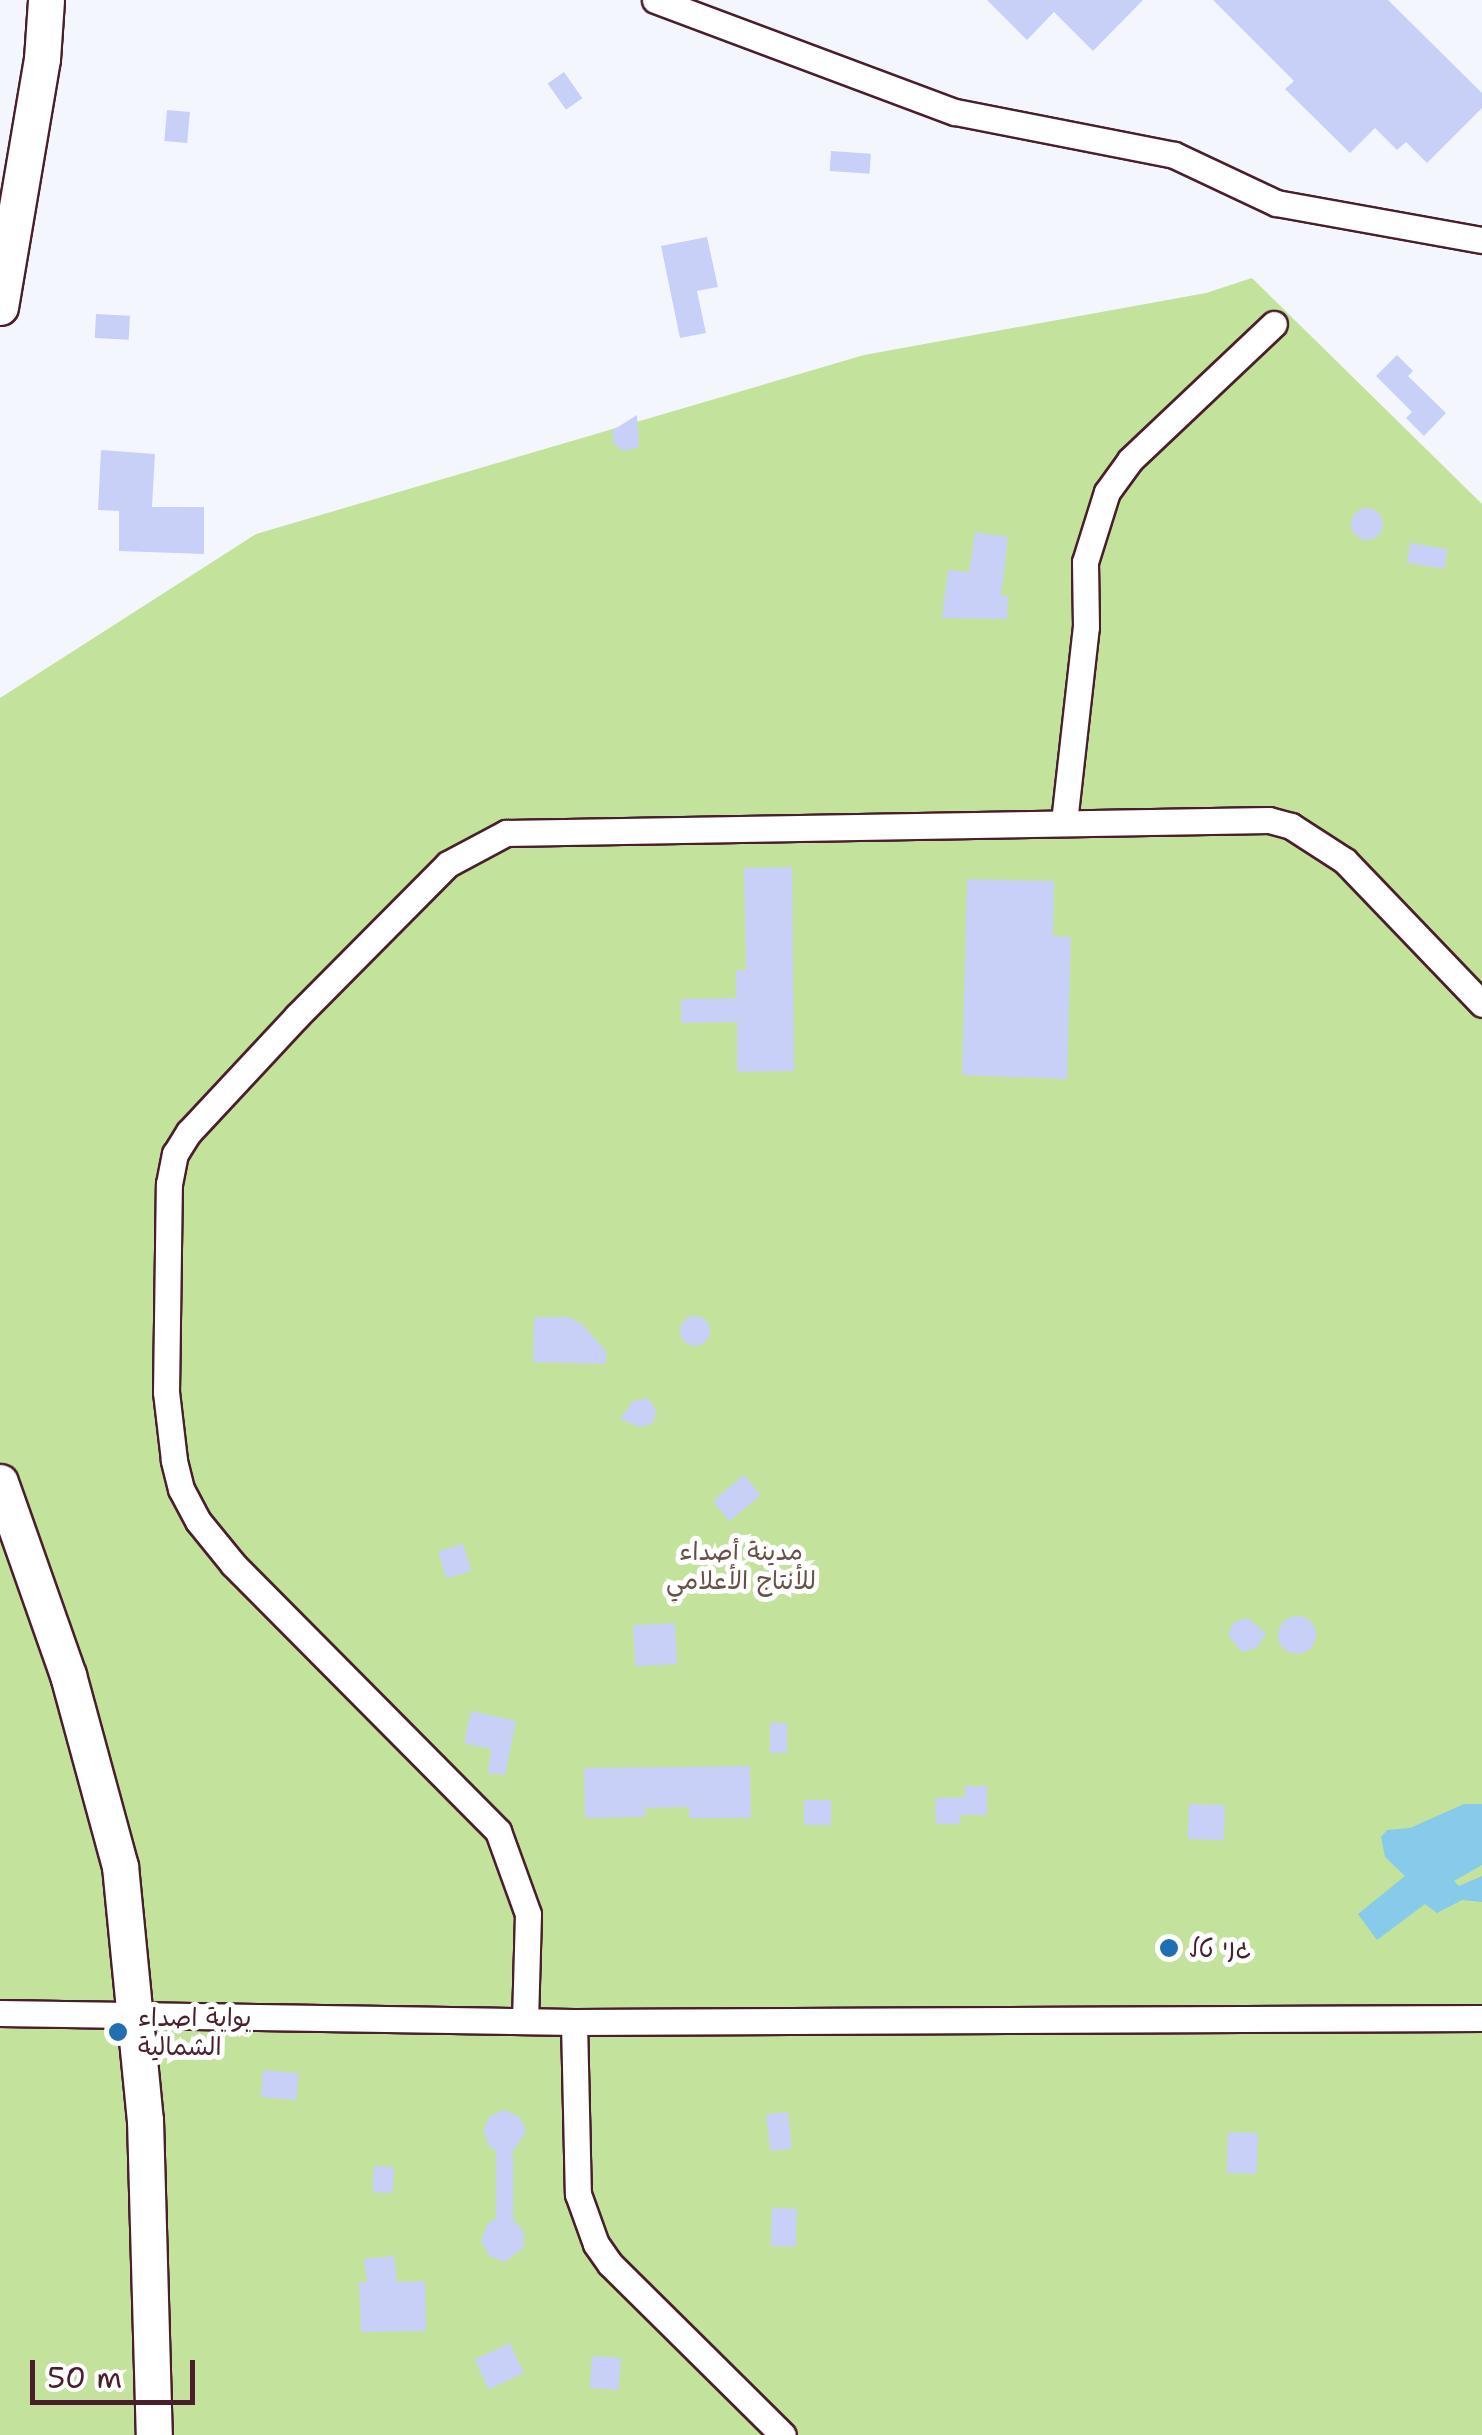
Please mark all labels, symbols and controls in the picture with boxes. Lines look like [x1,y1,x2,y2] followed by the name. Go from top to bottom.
[666,1537,816,1596] park label: مدينة أصداء للأنتاج الأعلامي
[1189,1933,1251,1963] place label: גני טל
[1158,1937,1180,1959] marker: גני טל
[138,2003,251,2062] place label: بوابة اصداء الشمالية
[107,2021,129,2043] marker: بوابة اصداء الشمالية
[35,2340,200,2402] scale bar
[47,2357,122,2398] text: 50 m

